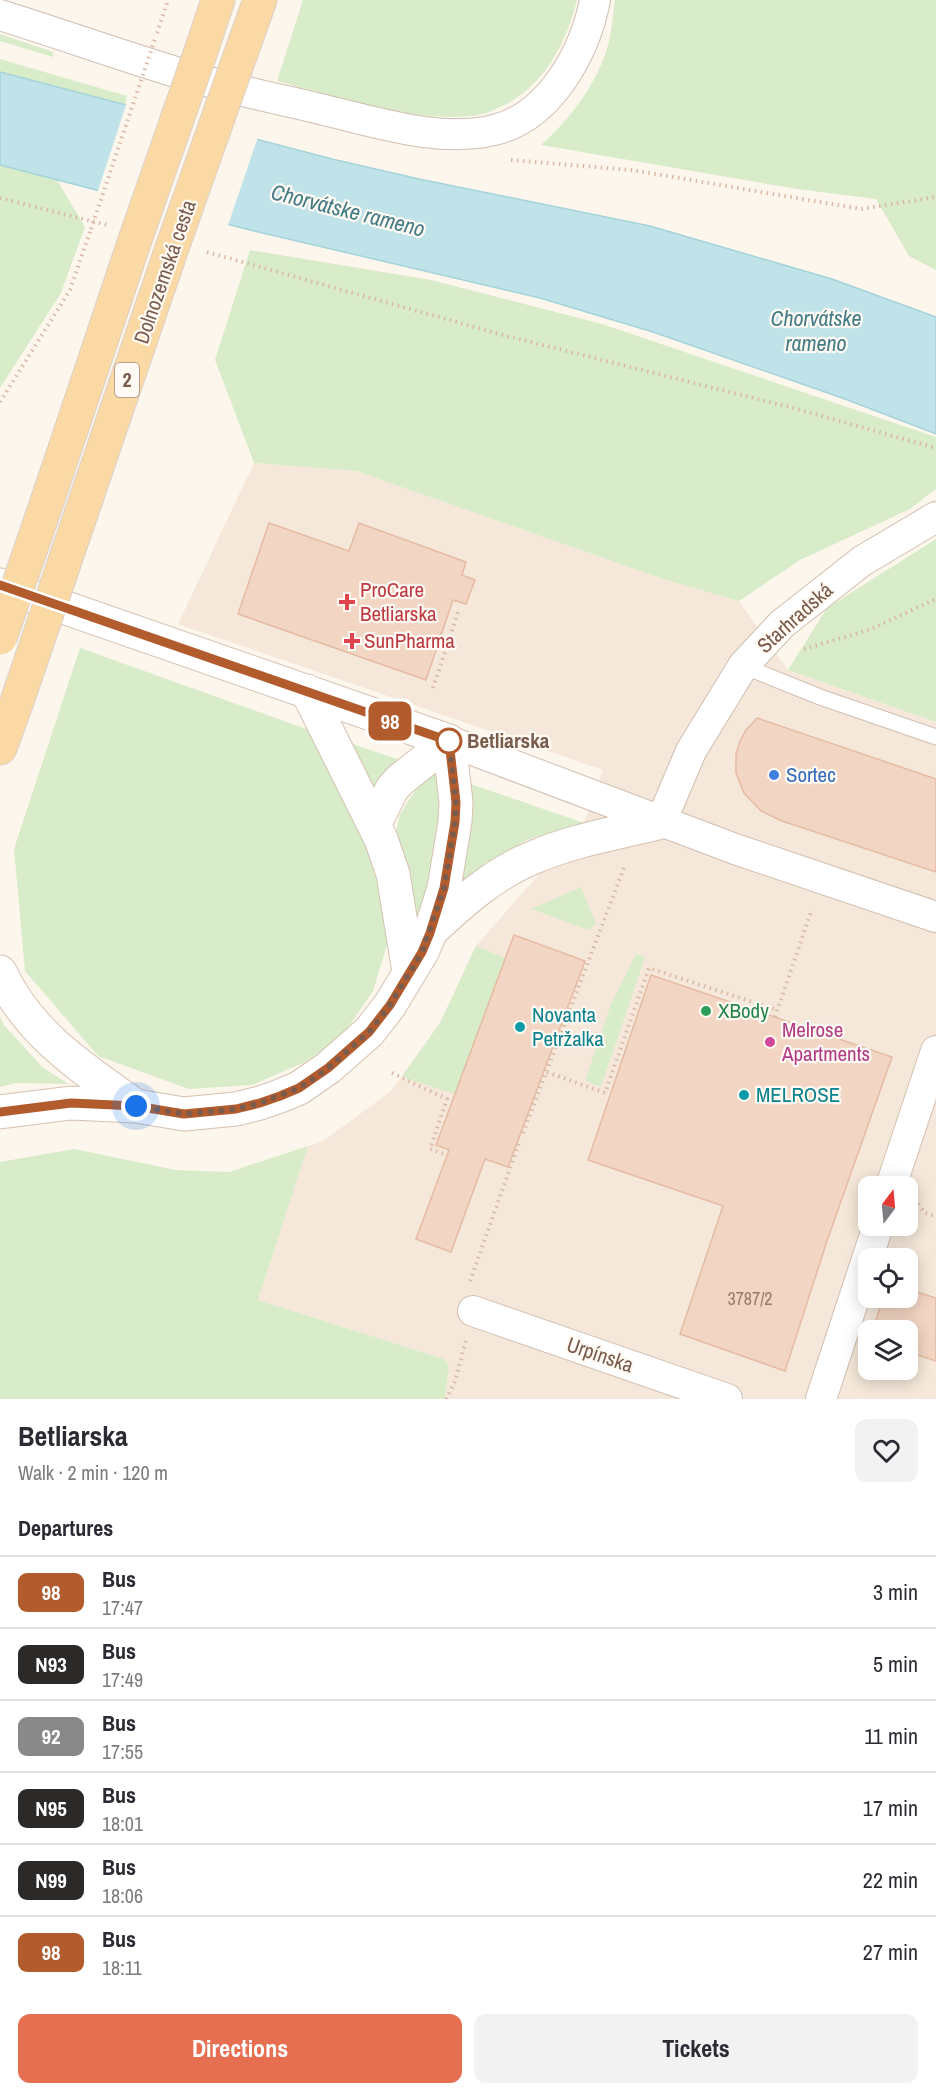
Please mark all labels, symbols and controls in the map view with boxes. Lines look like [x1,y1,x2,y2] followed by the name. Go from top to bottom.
[268,176,428,244] water label: Chorvátske rameno
[126,196,203,348] street label: Dolnozemská cesta
[770,303,862,358] water label: Chorvátske rameno
[115,363,139,397] road number: 2
[360,575,437,628] place label: ProCare Betliarska
[750,576,839,659] street label: Starhradská
[338,593,356,611] marker: ProCare Betliarska
[364,626,455,655] place label: SunPharma
[345,634,359,648] marker: SunPharma
[363,702,417,740] line badge: 98
[380,707,400,736] text: 98
[467,726,550,755] place label: Betliarska
[436,728,462,754] marker: Betliarska
[786,760,836,789] place label: Sortec
[767,768,781,782] marker: Sortec
[718,996,769,1025] place label: XBody
[532,1000,604,1053] place label: Novanta Petržalka
[699,1004,713,1018] marker: XBody
[781,1015,870,1068] place label: Melrose Apartments
[513,1020,527,1034] marker: Novanta Petržalka
[763,1035,777,1049] marker: Melrose Apartments
[756,1080,840,1109] place label: MELROSE
[737,1088,751,1102] marker: MELROSE
[121,1091,151,1121] your location
[858,1176,918,1236] north arrow
[858,1176,918,1380] map controls
[858,1248,918,1308] button: locate
[727,1286,773,1311] house number: 3787/2
[858,1320,918,1380] button: layers
[563,1330,638,1380] street label: Urpínska
[18,1417,128,1455] text: Betliarska
[855,1419,918,1482] button: heart
[18,1459,168,1486] text: Walk · 2 min · 120 m
[18,1513,113,1543] text: Departures
[102,1564,136,1594] text: Bus
[873,1577,918,1607] text: 3 min
[41,1578,61,1607] text: 98
[102,1594,143,1621] text: 17:47
[102,1636,136,1666] text: Bus
[873,1649,918,1679] text: 5 min
[35,1650,67,1679] text: N93
[102,1666,143,1693] text: 17:49
[102,1708,136,1738] text: Bus
[864,1721,918,1751] text: 11 min
[41,1722,61,1751] text: 92
[102,1738,143,1765] text: 17:55
[102,1780,136,1810] text: Bus
[863,1793,918,1823] text: 17 min
[35,1794,67,1823] text: N95
[102,1810,143,1837] text: 18:01
[102,1852,136,1882] text: Bus
[863,1865,918,1895] text: 22 min
[35,1866,67,1895] text: N99
[102,1882,143,1909] text: 18:06
[102,1924,136,1954] text: Bus
[863,1937,918,1967] text: 27 min
[41,1938,61,1967] text: 98
[102,1954,142,1981] text: 18:11
[18,2014,462,2083] button: Directions
[474,2014,918,2083] button: Tickets

